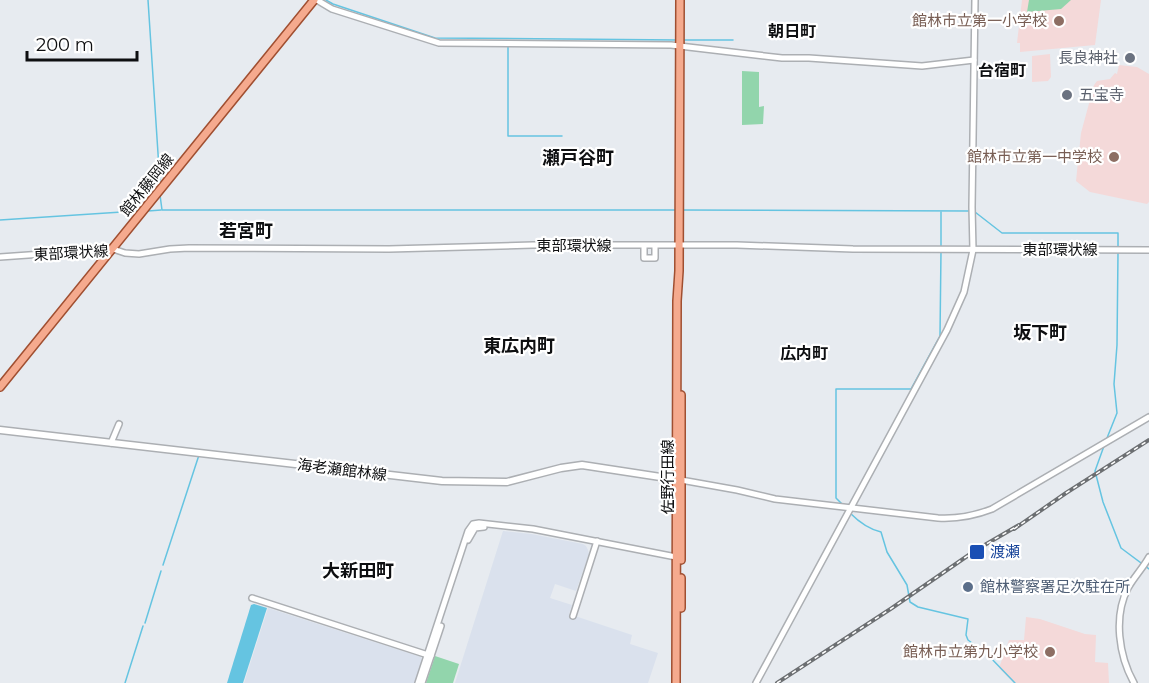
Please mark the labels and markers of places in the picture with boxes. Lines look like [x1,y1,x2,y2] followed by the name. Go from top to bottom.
[912,11,1047,30] place label: 館林市立第一小学校
[1052,14,1066,28] marker: 館林市立第一小学校
[1058,48,1118,67] place label: 長良神社
[1123,51,1137,65] marker: 長良神社
[1079,85,1124,104] place label: 五宝寺
[1060,88,1074,102] marker: 五宝寺
[967,147,1102,166] place label: 館林市立第一中学校
[1107,150,1121,164] marker: 館林市立第一中学校
[990,542,1020,561] place label: 渡瀬
[968,543,986,561] marker: 渡瀬
[980,577,1130,596] place label: 館林警察署足次駐在所
[961,580,975,594] marker: 館林警察署足次駐在所
[903,642,1038,661] place label: 館林市立第九小学校
[1043,645,1057,659] marker: 館林市立第九小学校

